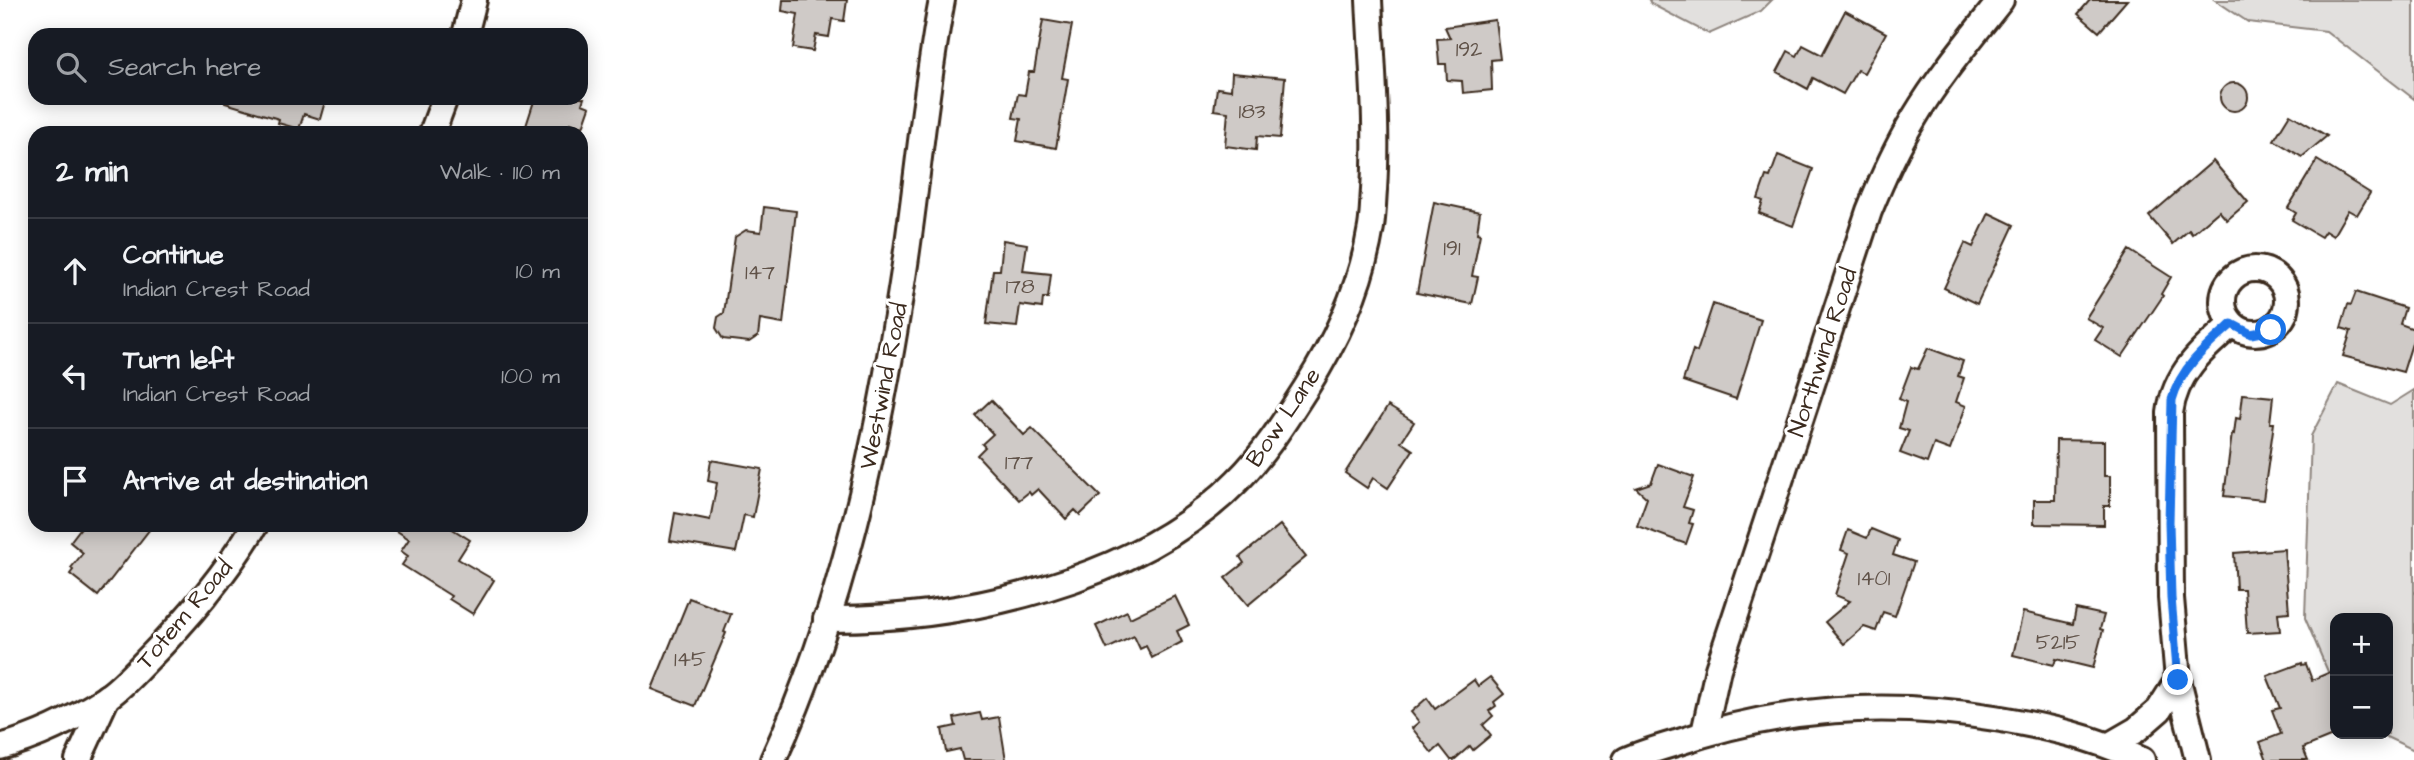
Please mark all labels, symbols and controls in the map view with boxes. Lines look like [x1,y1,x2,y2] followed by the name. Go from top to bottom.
[28,28,588,105] search box
[1456,35,1482,64] house number: 192
[52,48,90,86] icon: search
[108,49,261,85] text: Search here
[1239,97,1266,126] house number: 183
[56,151,128,193] text: 2 min
[440,156,560,188] text: Walk · 110 m
[1443,234,1461,263] house number: 191
[123,237,224,273] text: Continue
[56,252,94,290] icon: ahead
[515,255,560,287] text: 10 m
[745,258,775,287] house number: 147
[1780,264,1866,441] street label: Northwind Road
[1005,272,1035,301] house number: 178
[123,273,310,305] text: Indian Crest Road
[851,300,917,473] street label: Westwind Road
[2255,314,2286,345] route start
[123,342,234,378] text: Turn left
[56,357,94,395] icon: left
[501,360,560,392] text: 100 m
[1238,361,1330,474] street label: Bow Lane
[123,378,310,410] text: Indian Crest Road
[1005,448,1033,477] house number: 177
[56,462,94,500] icon: arrive
[123,463,368,499] text: Arrive at destination
[128,552,241,677] street label: Totem Road
[1858,564,1891,593] house number: 1401
[2330,613,2393,739] map controls
[2330,613,2393,676] button: +
[2036,628,2080,657] house number: 5215
[674,645,706,674] house number: 145
[2162,664,2193,695] route end
[2330,676,2393,739] button: −

